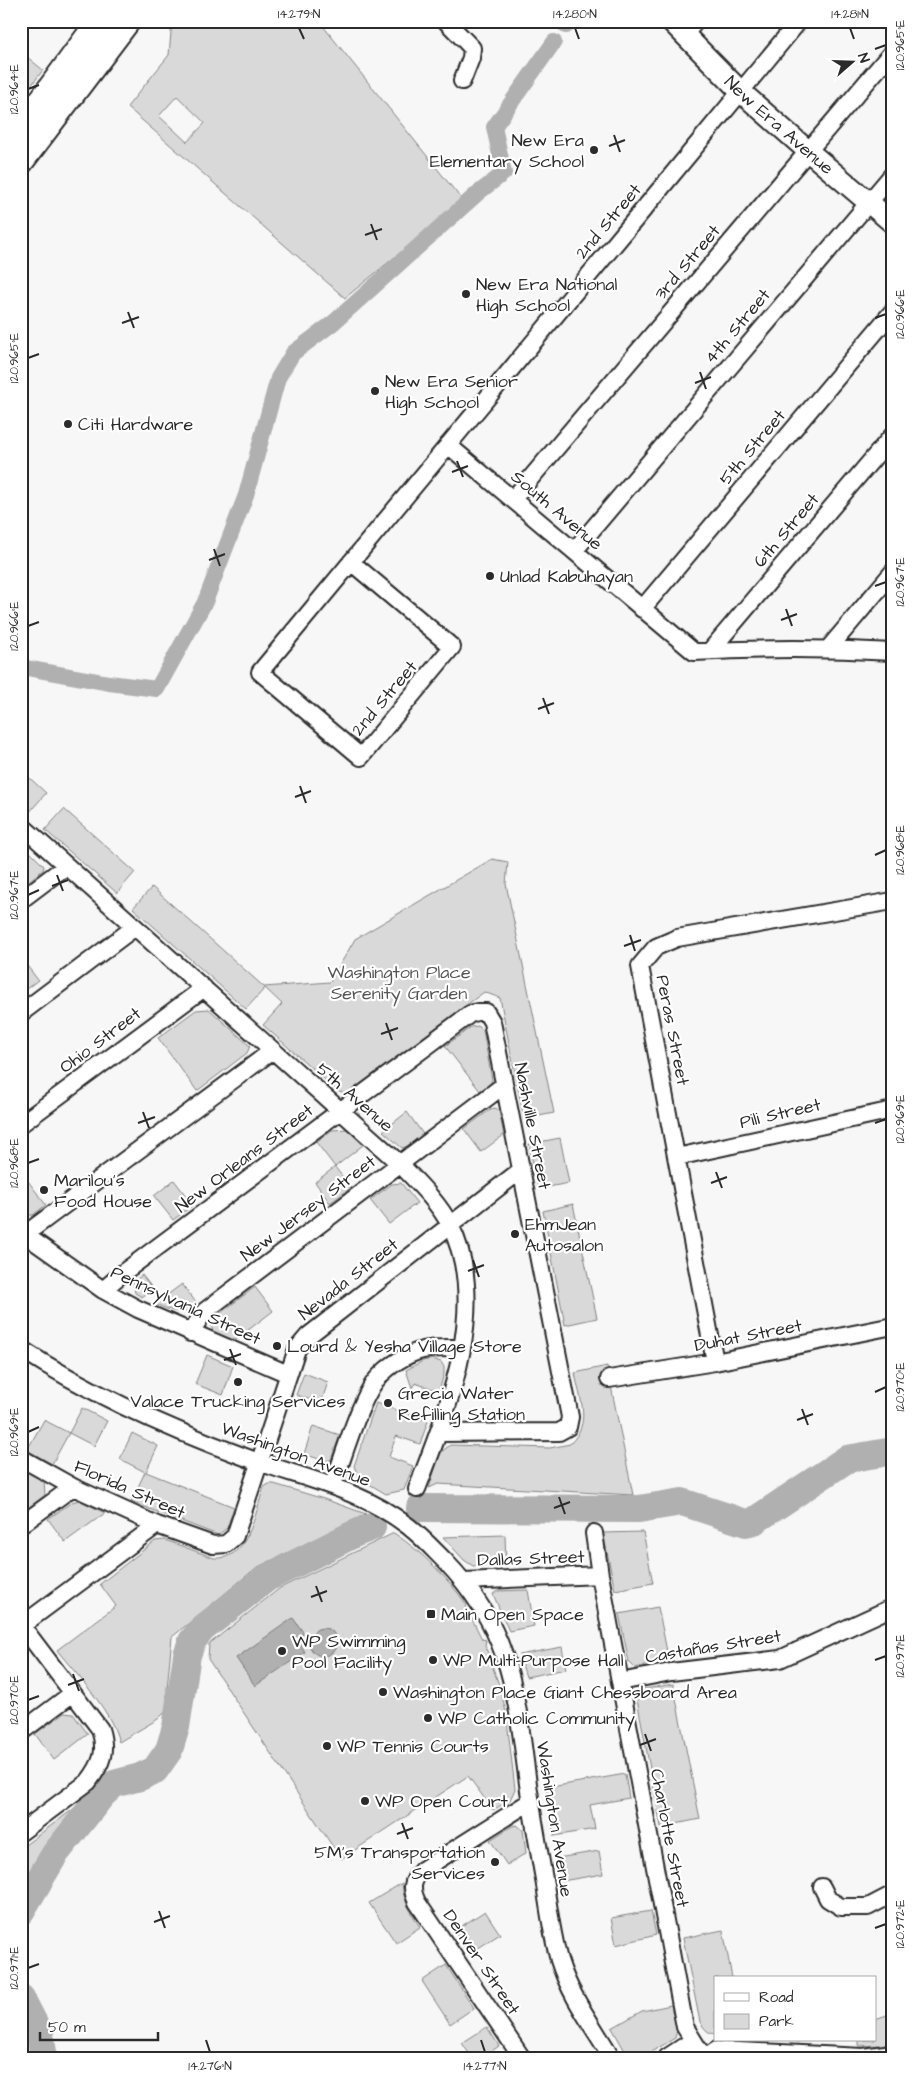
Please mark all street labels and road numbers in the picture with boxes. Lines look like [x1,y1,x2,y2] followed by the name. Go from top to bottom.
[718,70,839,181] street label: New Era Avenue
[569,178,648,264] street label: 2nd Street
[649,219,727,305] street label: 3rd Street
[699,283,777,369] street label: 4th Street
[713,404,792,490] street label: 5th Street
[505,465,608,556] street label: South Avenue
[748,487,825,573] street label: 6th Street
[345,655,424,741] street label: 2nd Street
[650,973,696,1088] street label: Peras Street
[54,1001,147,1079] street label: Ohio Street
[311,1057,399,1138] street label: 5th Avenue
[508,1061,557,1192] street label: Nashville Street
[737,1092,824,1135] street label: Pili Street
[170,1098,319,1219] street label: New Orleans Street
[236,1149,382,1268] street label: New Jersey Street
[293,1232,404,1326] street label: Nevada Street
[106,1260,266,1352] street label: Pennsylvania Street
[692,1313,805,1358] street label: Duhat Street
[217,1416,374,1494] street label: Washington Avenue
[70,1454,190,1525] street label: Florida Street
[477,1544,586,1573] street label: Dallas Street
[643,1623,784,1670] street label: Castañas Street
[529,1740,579,1899] street label: Washington Avenue
[644,1767,695,1910] street label: Charlotte Street
[437,1905,527,2020] street label: Denver Street

